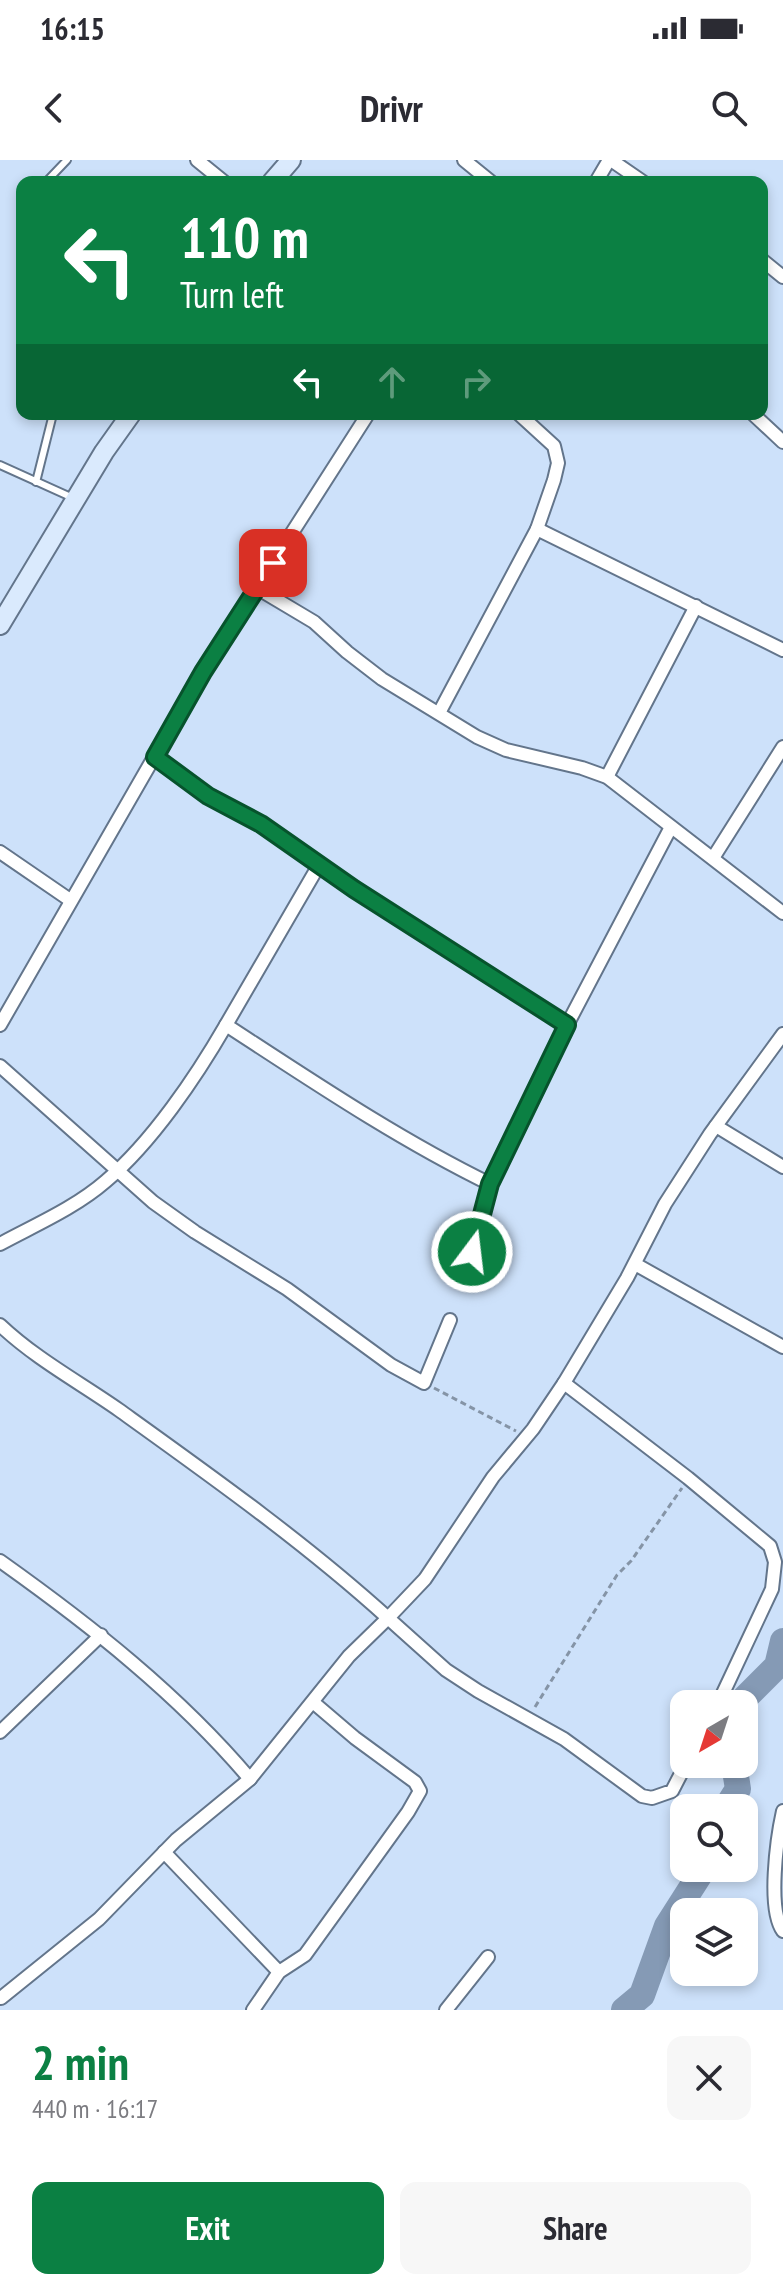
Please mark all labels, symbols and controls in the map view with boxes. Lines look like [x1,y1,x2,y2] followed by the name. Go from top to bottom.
[40,9,105,48] text: 16:15
[360,85,423,132] text: Drivr
[32,86,76,130] icon: back
[707,86,751,130] icon: search
[180,201,309,273] text: 110 m
[48,208,152,312] icon: left
[180,271,284,318] text: Turn left
[286,360,330,404] icon: left
[370,360,414,404] icon: ahead
[454,360,498,404] icon: right
[239,529,307,597] pin
[251,541,295,585] icon: arrive
[430,1210,514,1294] position arrow
[670,1690,758,1778] north arrow
[670,1690,758,1986] map controls
[670,1794,758,1882] button: search
[670,1898,758,1986] button: layers
[32,2031,129,2093] text: 2 min
[667,2036,751,2120] button: close
[32,2092,158,2125] text: 440 m · 16:17
[32,2182,384,2274] button: Exit
[400,2182,751,2274] button: Share

